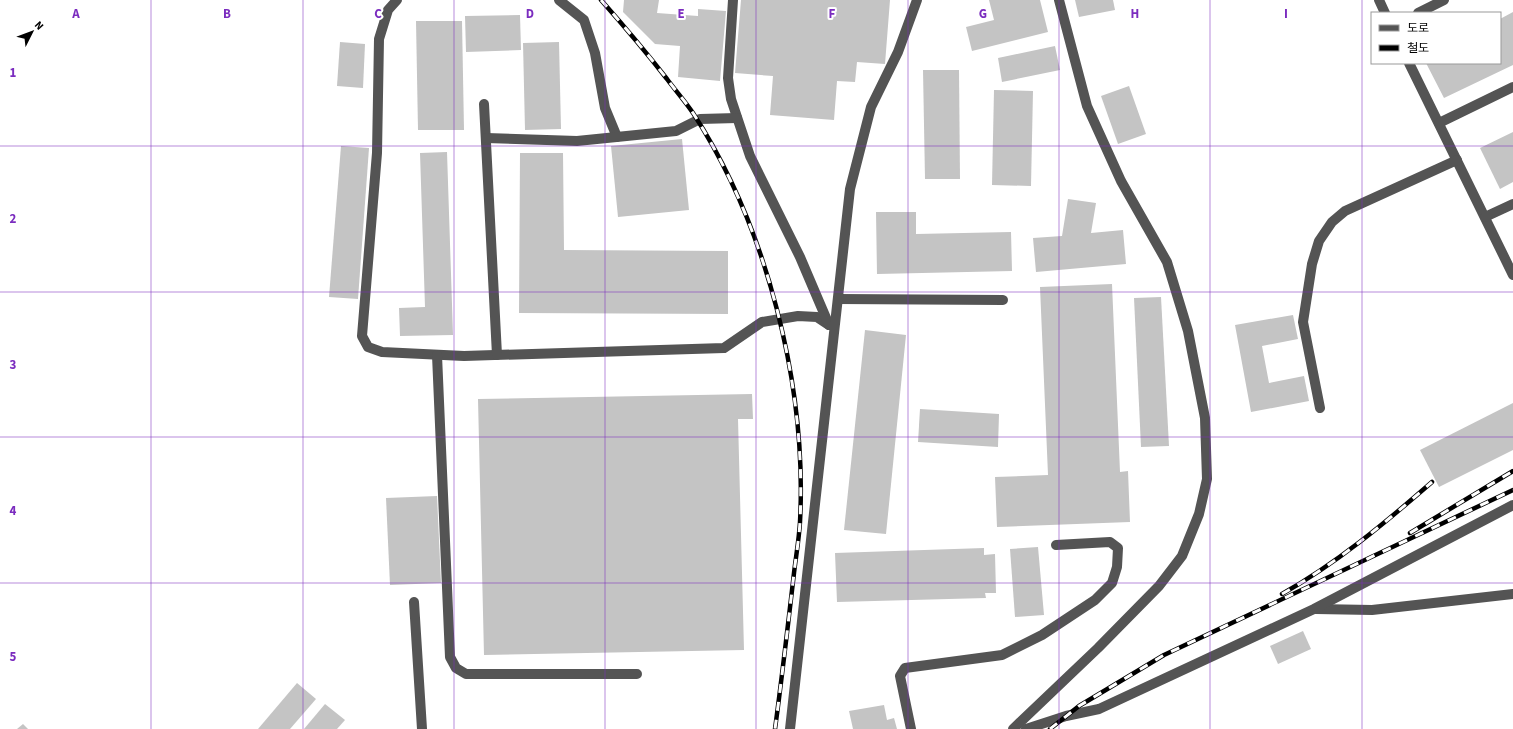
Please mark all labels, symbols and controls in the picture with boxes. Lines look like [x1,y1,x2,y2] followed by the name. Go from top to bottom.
[71,5,80,23] text: A
[223,5,231,23] text: B
[374,5,382,23] text: C
[526,5,534,23] text: D
[677,5,685,23] text: E
[829,5,836,23] text: F
[979,5,987,23] text: G
[1131,5,1139,23] text: H
[1284,5,1288,23] text: I
[12,12,52,52] north arrow
[1371,12,1501,64] legend
[31,18,47,33] text: N
[1407,20,1429,37] text: 도로
[1407,40,1429,57] text: 철도
[10,64,17,82] text: 1
[10,210,17,228] text: 2
[10,356,17,374] text: 3
[10,502,17,520] text: 4
[10,648,17,666] text: 5

